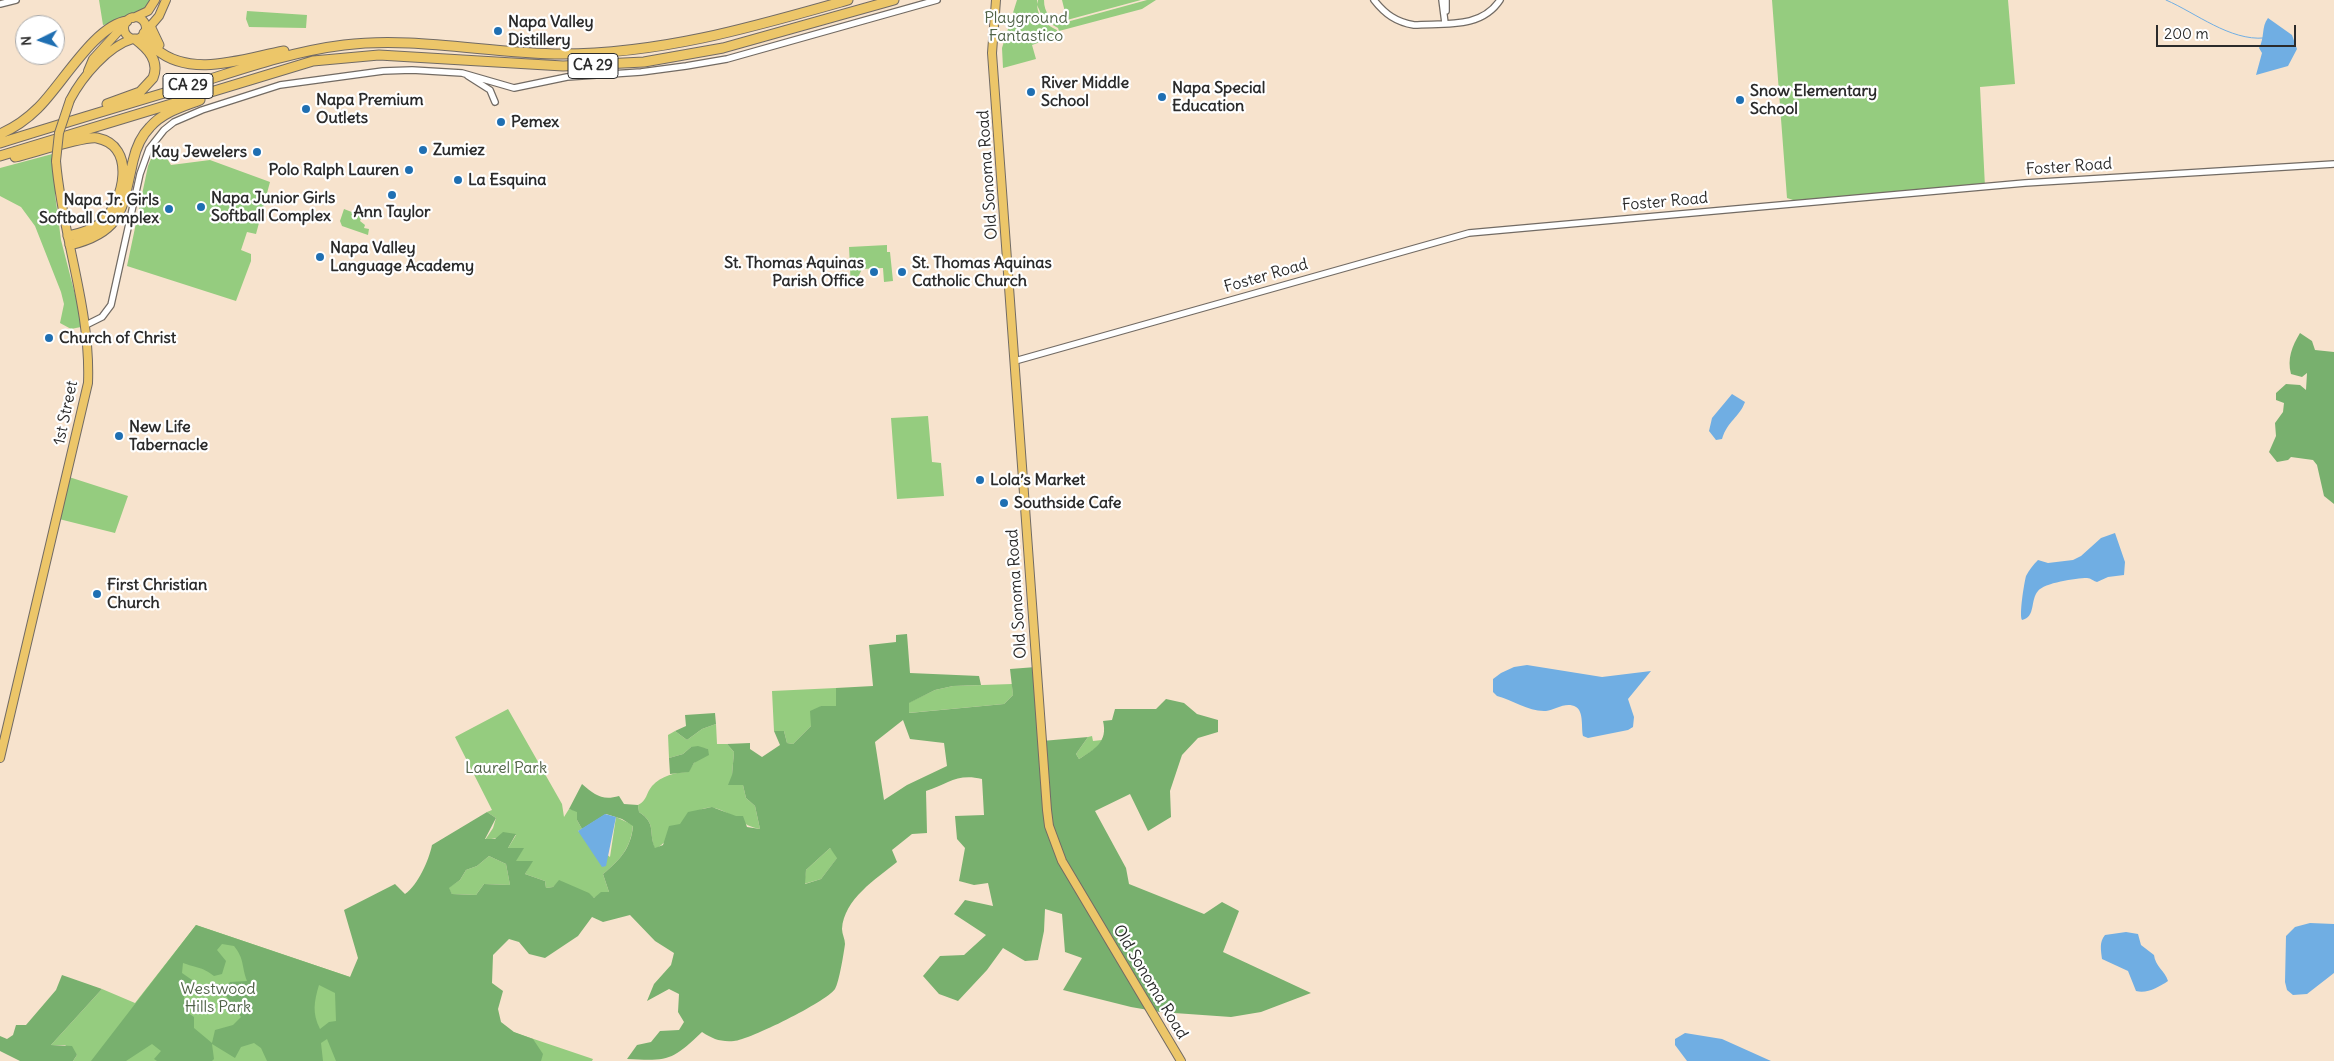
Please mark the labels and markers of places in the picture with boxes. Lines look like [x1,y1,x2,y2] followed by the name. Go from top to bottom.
[508,12,593,50] place label: Napa Valley Distillery
[492,25,504,37] marker: Napa Valley Distillery
[1041,73,1129,111] place label: River Middle School
[1172,78,1265,116] place label: Napa Special Education
[1750,81,1877,119] place label: Snow Elementary School
[1025,86,1037,98] marker: River Middle School
[316,90,423,128] place label: Napa Premium Outlets
[1156,91,1168,103] marker: Napa Special Education
[1734,94,1746,106] marker: Snow Elementary School
[300,103,312,115] marker: Napa Premium Outlets
[511,112,559,132] place label: Pemex
[495,116,507,128] marker: Pemex
[433,140,485,160] place label: Zumiez
[151,142,247,162] place label: Kay Jewelers
[417,144,429,156] marker: Zumiez
[251,146,263,158] marker: Kay Jewelers
[268,160,399,180] place label: Polo Ralph Lauren
[403,164,415,176] marker: Polo Ralph Lauren
[468,170,546,190] place label: La Esquina
[452,174,464,186] marker: La Esquina
[211,188,335,226] place label: Napa Junior Girls Softball Complex
[386,189,398,201] marker: Ann Taylor
[39,190,159,228] place label: Napa Jr. Girls Softball Complex
[195,201,207,213] marker: Napa Junior Girls Softball Complex
[353,202,431,222] place label: Ann Taylor
[163,203,175,215] marker: Napa Jr. Girls Softball Complex
[330,238,474,276] place label: Napa Valley Language Academy
[314,251,326,263] marker: Napa Valley Language Academy
[724,253,864,291] place label: St. Thomas Aquinas Parish Office
[912,253,1052,291] place label: St. Thomas Aquinas Catholic Church
[868,266,880,278] marker: St. Thomas Aquinas Parish Office
[896,266,908,278] marker: St. Thomas Aquinas Catholic Church
[59,328,176,348] place label: Church of Christ
[43,332,55,344] marker: Church of Christ
[129,417,208,455] place label: New Life Tabernacle
[113,430,125,442] marker: New Life Tabernacle
[990,470,1085,490] place label: Lola’s Market
[974,474,986,486] marker: Lola’s Market
[1014,493,1121,513] place label: Southside Cafe
[998,497,1010,509] marker: Southside Cafe
[107,575,207,613] place label: First Christian Church
[91,588,103,600] marker: First Christian Church

